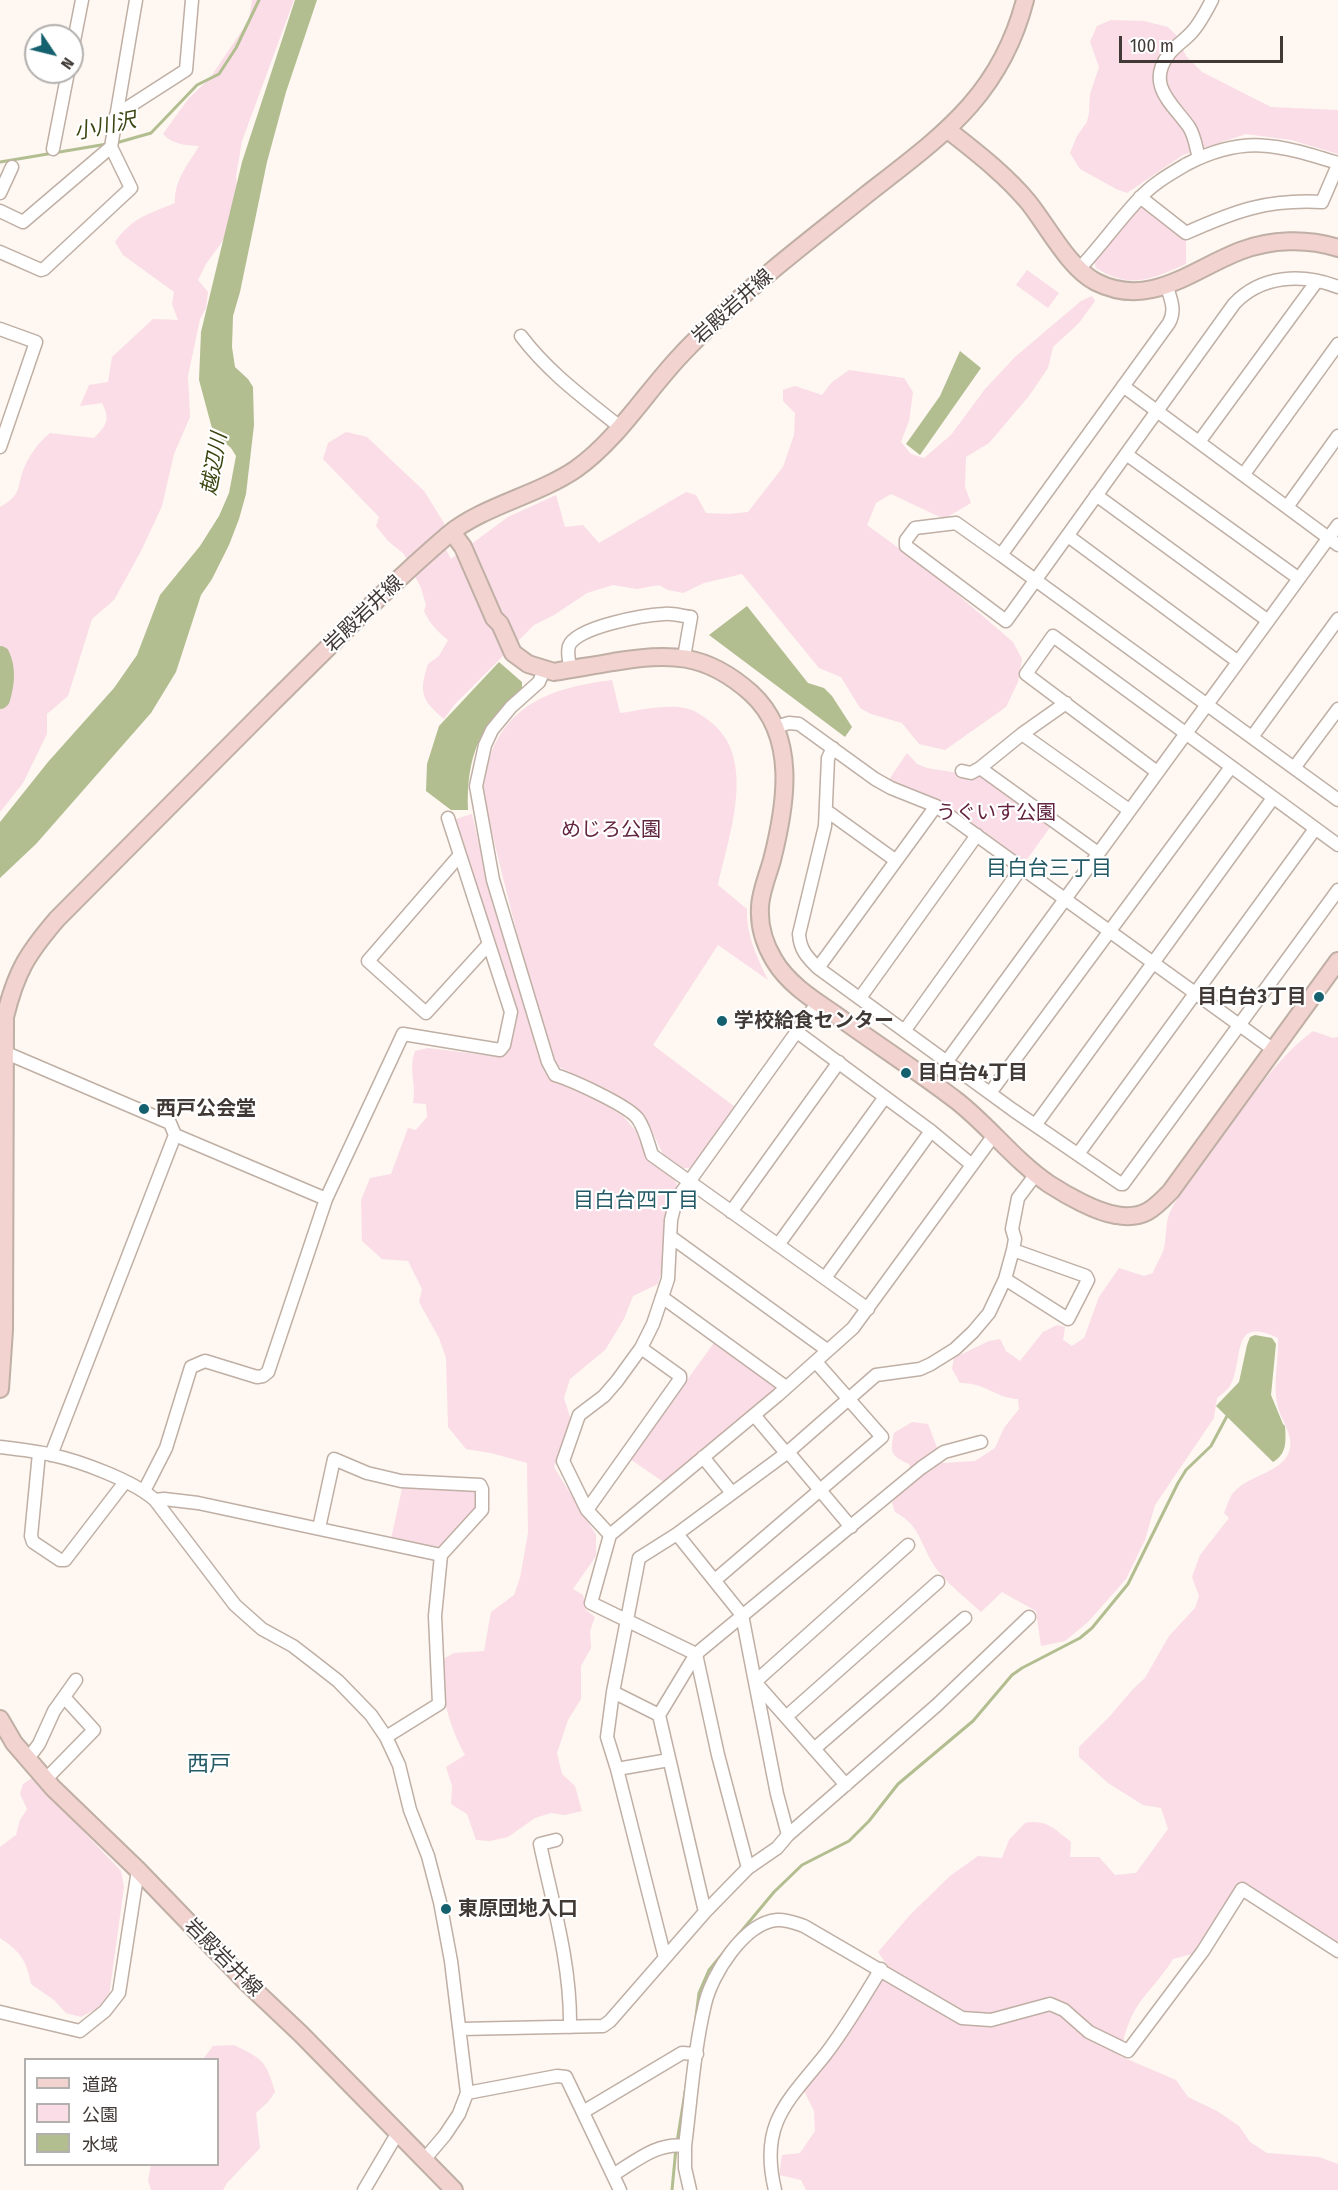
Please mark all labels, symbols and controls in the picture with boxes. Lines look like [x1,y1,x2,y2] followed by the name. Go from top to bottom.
[24,24,84,84] north arrow
[1122,24,1286,62] scale bar
[1130,35,1174,57] text: 100 m
[57,54,78,73] text: N
[72,108,138,146] water label: 小川沢
[688,265,778,349] street label: 岩殿岩井線
[197,431,233,497] water label: 越辺川
[320,571,408,657] street label: 岩殿岩井線
[936,801,1056,825] park label: うぐいす公園
[561,818,661,842] park label: めじろ公園
[986,856,1112,882] district label: 目白台三丁目
[1198,985,1307,1009] place label: 目白台3丁目
[1312,990,1326,1004] marker: 目白台3丁目
[734,1009,894,1033] place label: 学校給食センター
[715,1014,729,1028] marker: 学校給食センター
[918,1061,1028,1085] place label: 目白台4丁目
[899,1066,913,1080] marker: 目白台4丁目
[156,1097,256,1121] place label: 西戸公会堂
[137,1102,151,1116] marker: 西戸公会堂
[573,1188,699,1214] district label: 目白台四丁目
[187,1752,231,1778] district label: 西戸
[458,1897,578,1921] place label: 東原団地入口
[439,1902,453,1916] marker: 東原団地入口
[179,1914,267,2002] street label: 岩殿岩井線
[24,2058,219,2166] legend
[82,2074,118,2096] text: 道路
[82,2104,118,2126] text: 公園
[82,2134,118,2156] text: 水域

